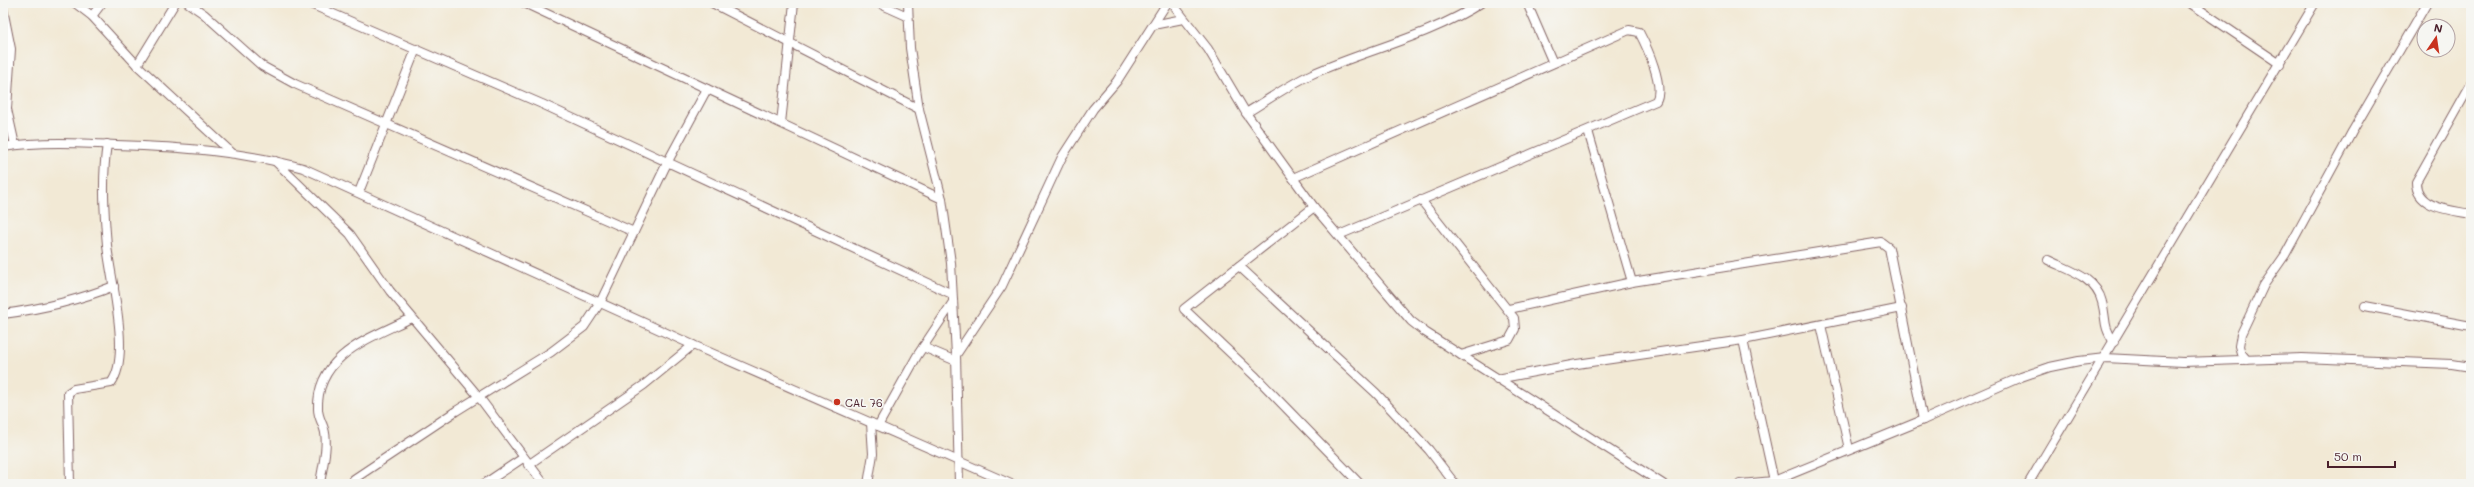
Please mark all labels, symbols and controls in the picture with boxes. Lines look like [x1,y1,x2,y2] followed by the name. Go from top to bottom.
[2416,18,2456,58] north arrow
[2433,20,2444,36] text: N
[845,395,883,410] place label: CAL 76
[832,397,842,407] marker: CAL 76
[2328,443,2395,469] scale bar
[2334,448,2362,464] text: 50 m

